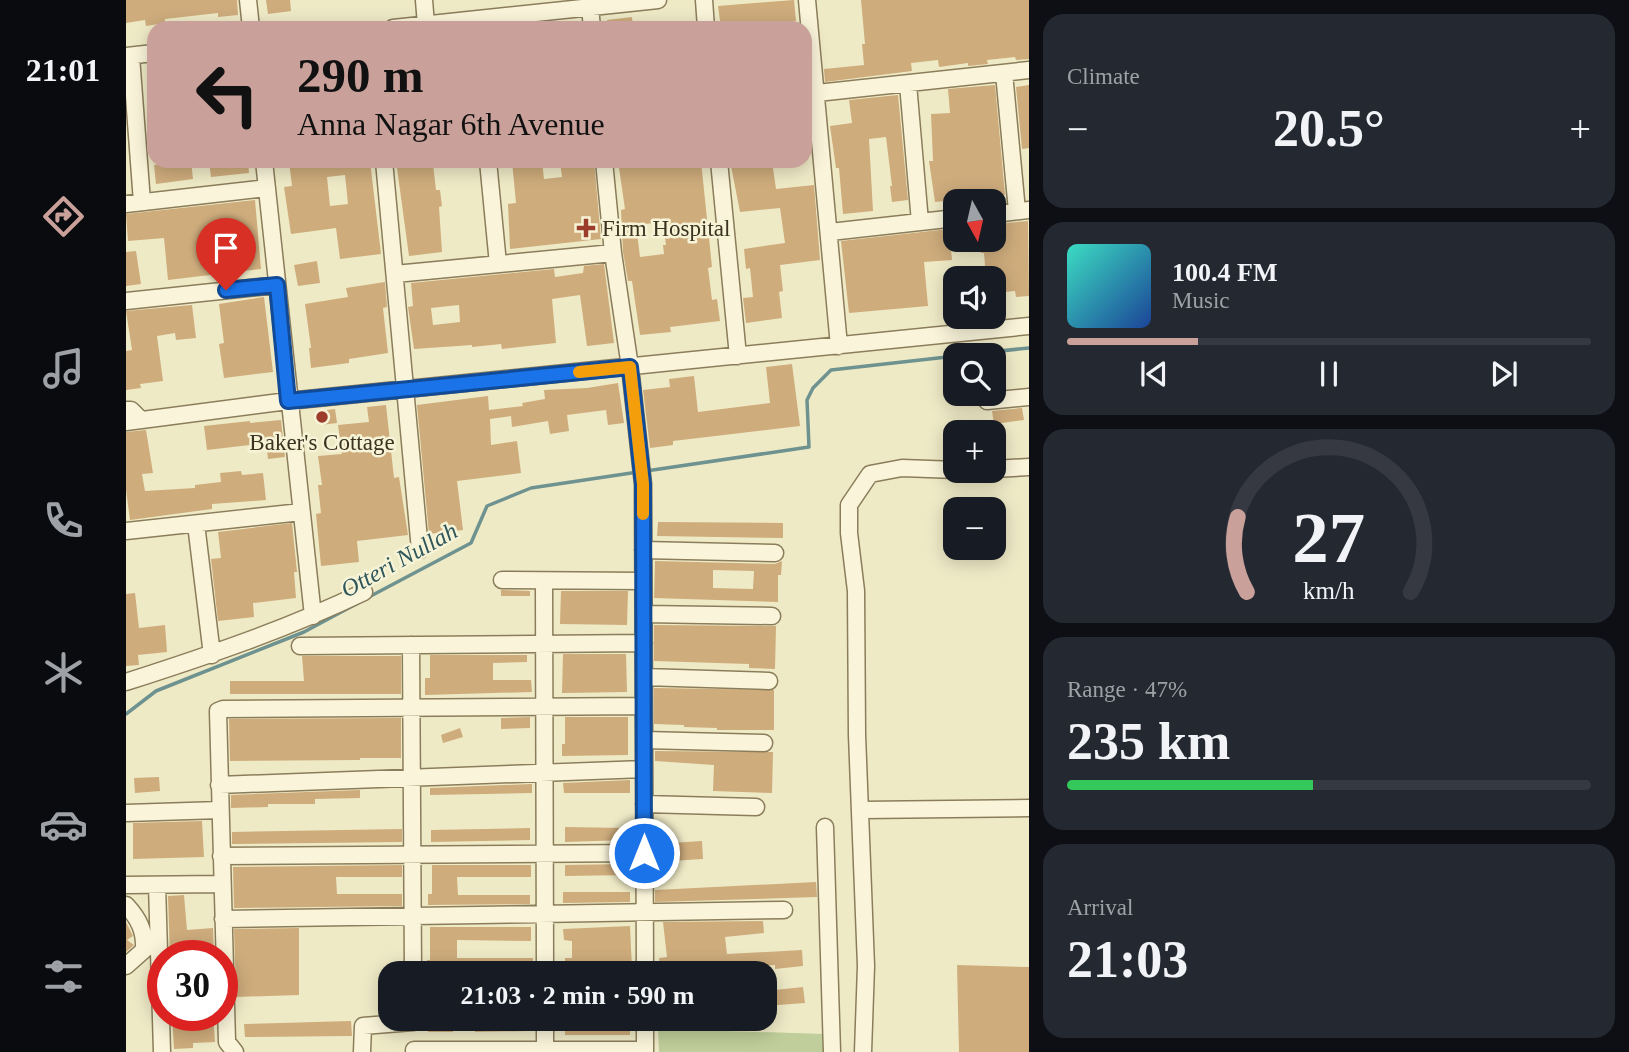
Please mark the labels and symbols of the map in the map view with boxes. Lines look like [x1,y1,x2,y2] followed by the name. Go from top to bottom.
[943,189,1006,252] north arrow
[602,216,730,241] place label: Firm Hospital
[196,218,256,290] pin
[576,218,596,238] marker: Firm Hospital
[314,409,330,425] marker: Baker's Cottage
[249,430,395,455] place label: Baker's Cottage
[336,517,462,603] water label: Otteri Nullah
[607,816,681,890] position arrow
[147,940,238,1031] speed limit sign: 30

